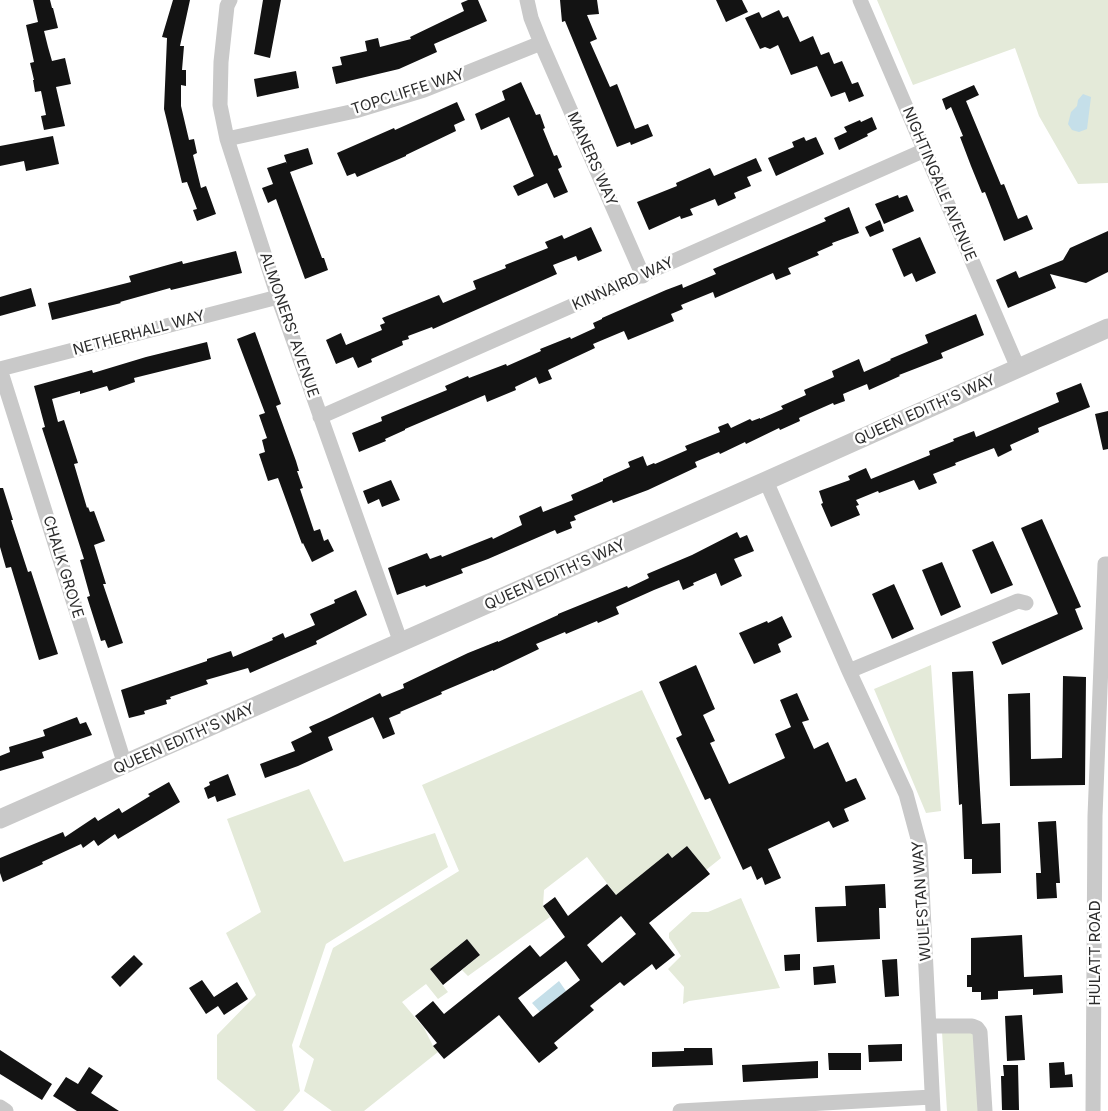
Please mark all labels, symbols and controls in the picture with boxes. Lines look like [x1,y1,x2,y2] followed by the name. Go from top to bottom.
[349,65,467,119] street label: TOPCLIFFE WAY
[898,104,980,264] street label: NIGHTINGALE AVENUE
[563,109,621,209] street label: MANERS WAY
[256,250,322,400] street label: ALMONERS' AVENUE
[569,254,677,314] street label: KINNAIRD WAY
[71,307,207,359] street label: NETHERHALL WAY
[852,371,998,449] street label: QUEEN EDITH'S WAY
[39,513,87,621] street label: CHALK GROVE
[482,536,628,614] street label: QUEEN EDITH'S WAY
[111,700,257,778] street label: QUEEN EDITH'S WAY
[909,840,935,962] street label: WULFSTAN WAY
[1086,900,1104,1006] street label: HULATT ROAD

